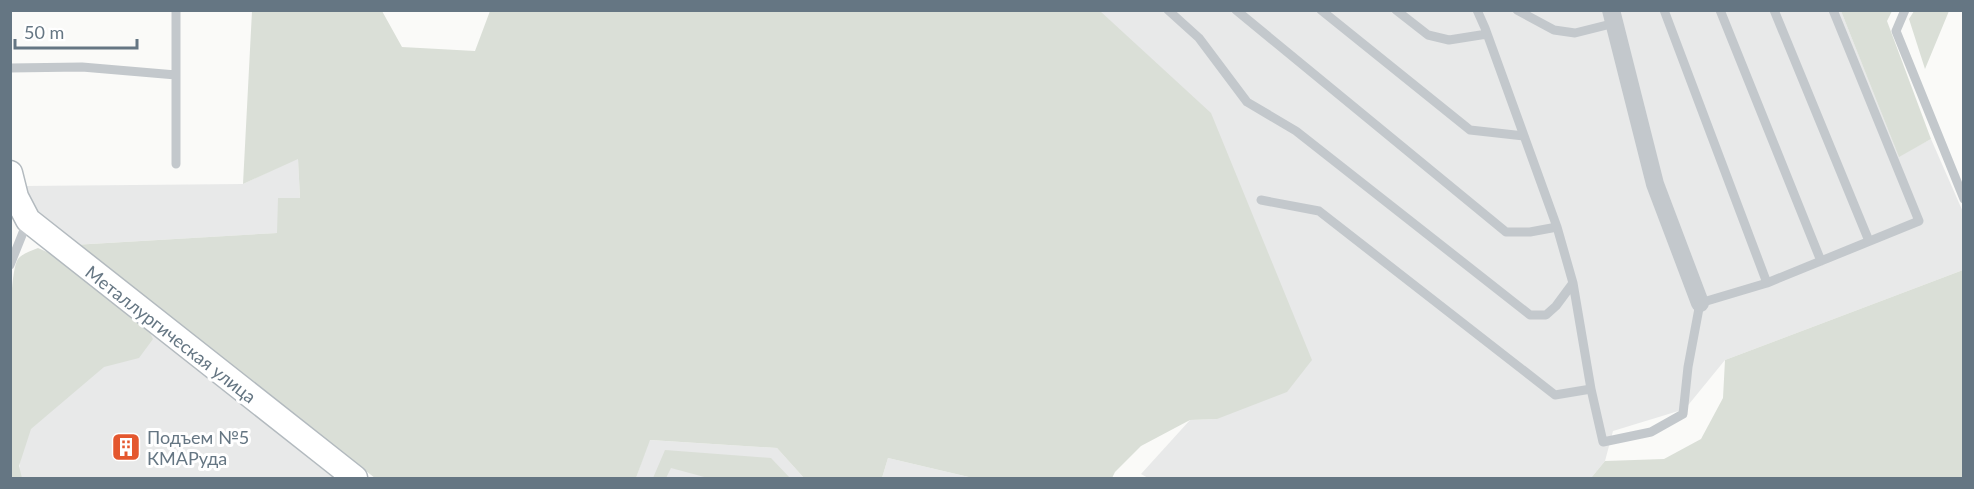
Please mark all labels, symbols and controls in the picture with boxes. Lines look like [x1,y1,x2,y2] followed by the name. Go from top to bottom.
[15,12,136,50] scale bar
[24,21,64,43] text: 50 m
[81,261,261,407] street label: Металлургическая улица
[147,426,249,469] place label: Подъем №5 КМАРуда
[110,431,142,463] building icon: Подъем №5 КМАРуда

